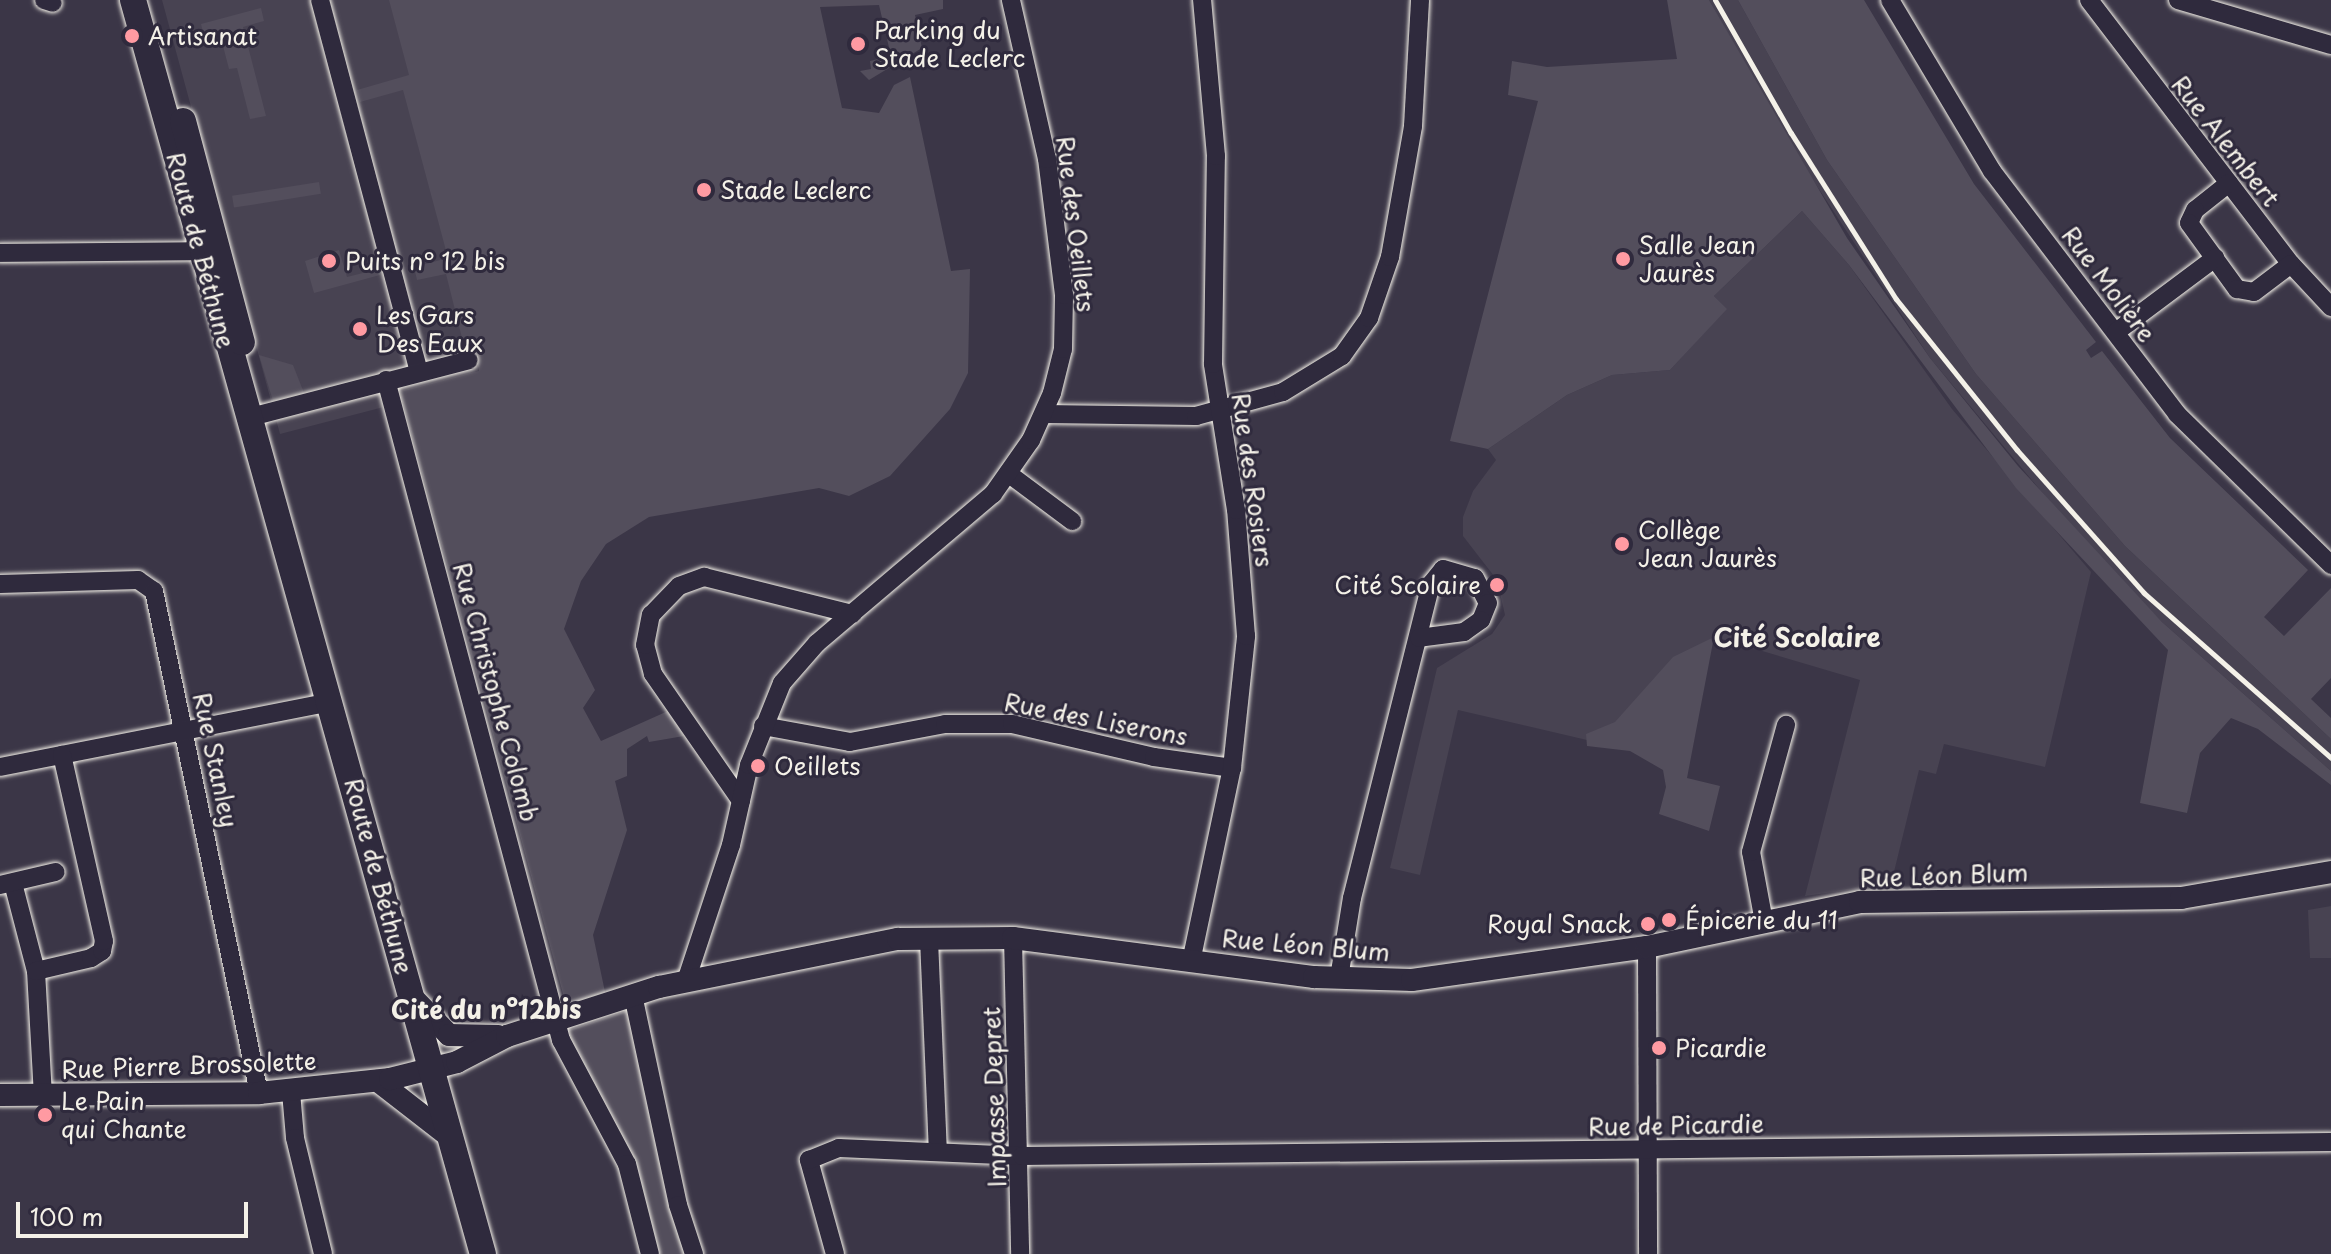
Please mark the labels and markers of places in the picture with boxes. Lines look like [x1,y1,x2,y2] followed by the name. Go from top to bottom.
[874,16,1027,72] place label: Parking du Stade Leclerc
[148,22,257,50] place label: Artisanat
[123,27,141,45] marker: Artisanat
[849,35,867,53] marker: Parking du Stade Leclerc
[720,176,873,204] place label: Stade Leclerc
[695,181,713,199] marker: Stade Leclerc
[1639,231,1758,287] place label: Salle Jean Jaurès
[345,247,510,275] place label: Puits n° 12 bis
[1614,250,1632,268] marker: Salle Jean Jaurès
[320,252,338,270] marker: Puits n° 12 bis
[376,301,483,357] place label: Les Gars Des Eaux
[351,320,369,338] marker: Les Gars Des Eaux
[1638,516,1777,572] place label: Collège Jean Jaurès
[1613,535,1631,553] marker: Collège Jean Jaurès
[1334,571,1481,599] place label: Cité Scolaire
[1488,576,1506,594] marker: Cité Scolaire
[774,752,861,780] place label: Oeillets
[749,757,767,775] marker: Oeillets
[1685,906,1840,934] place label: Épicerie du 11
[1488,910,1632,938] place label: Royal Snack
[1660,911,1678,929] marker: Épicerie du 11
[1639,915,1657,933] marker: Royal Snack
[1675,1034,1767,1062] place label: Picardie
[1650,1039,1668,1057] marker: Picardie
[61,1087,186,1143] place label: Le Pain qui Chante
[36,1106,54,1124] marker: Le Pain qui Chante

